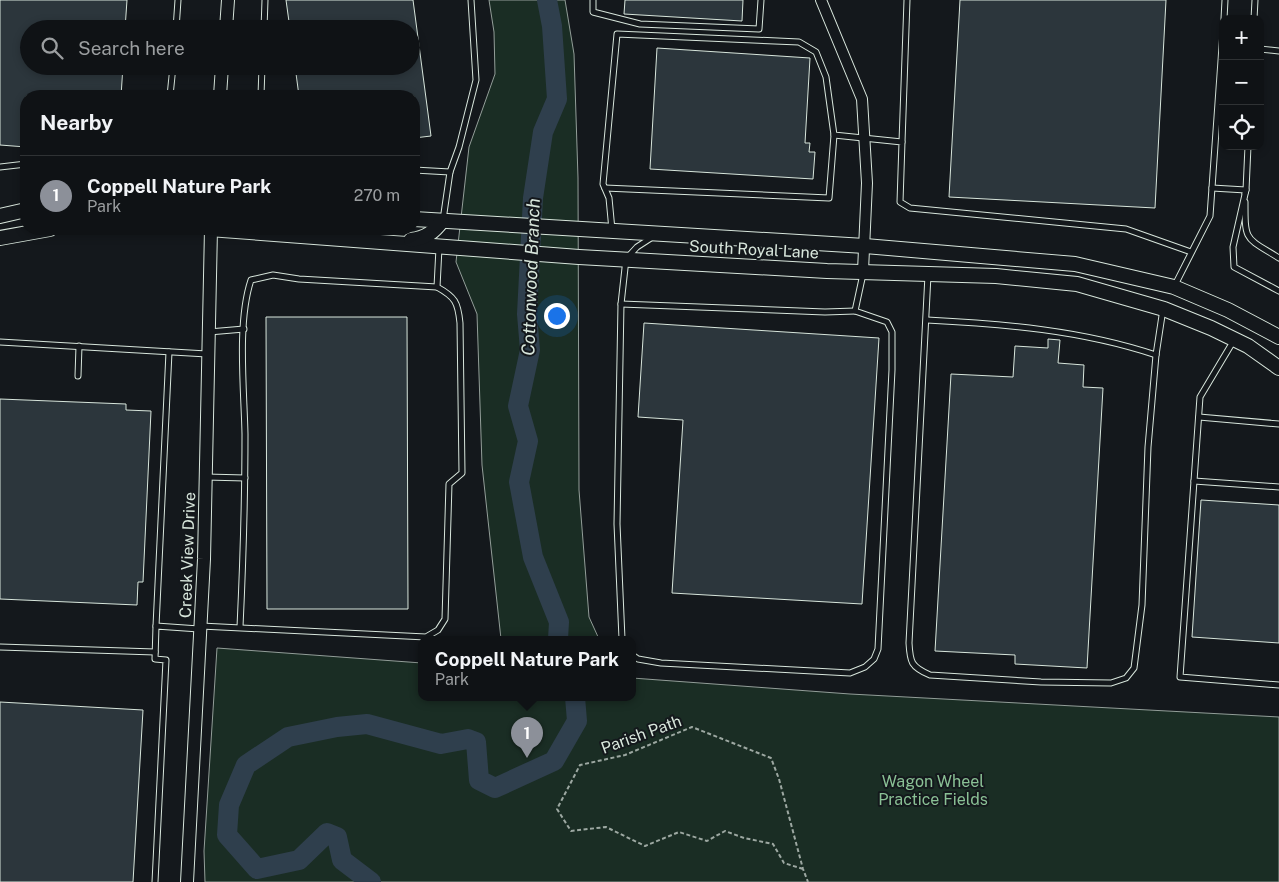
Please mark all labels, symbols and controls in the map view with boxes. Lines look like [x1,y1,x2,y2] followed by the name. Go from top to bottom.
[1219,15,1264,150] map controls
[1219,15,1264,60] button: +
[20,20,420,75] search box
[38,34,66,62] icon: search
[78,37,185,59] text: Search here
[1219,60,1264,105] button: −
[1219,105,1264,150] button: locate
[40,110,113,135] text: Nearby
[87,175,271,197] text: Coppell Nature Park
[53,186,59,205] text: 1
[354,186,400,205] text: 270 m
[87,197,121,216] text: Park
[517,198,544,356] water label: Cottonwood Branch
[689,237,819,262] street label: South Royal Lane
[544,303,570,329] your location
[176,492,199,618] street label: Creek View Drive
[418,636,636,701] popup
[435,648,619,670] text: Coppell Nature Park
[435,670,469,689] text: Park
[598,711,684,758] street label: Parish Path
[511,717,543,758] pin: 1
[878,772,988,809] park label: Wagon Wheel Practice Fields

